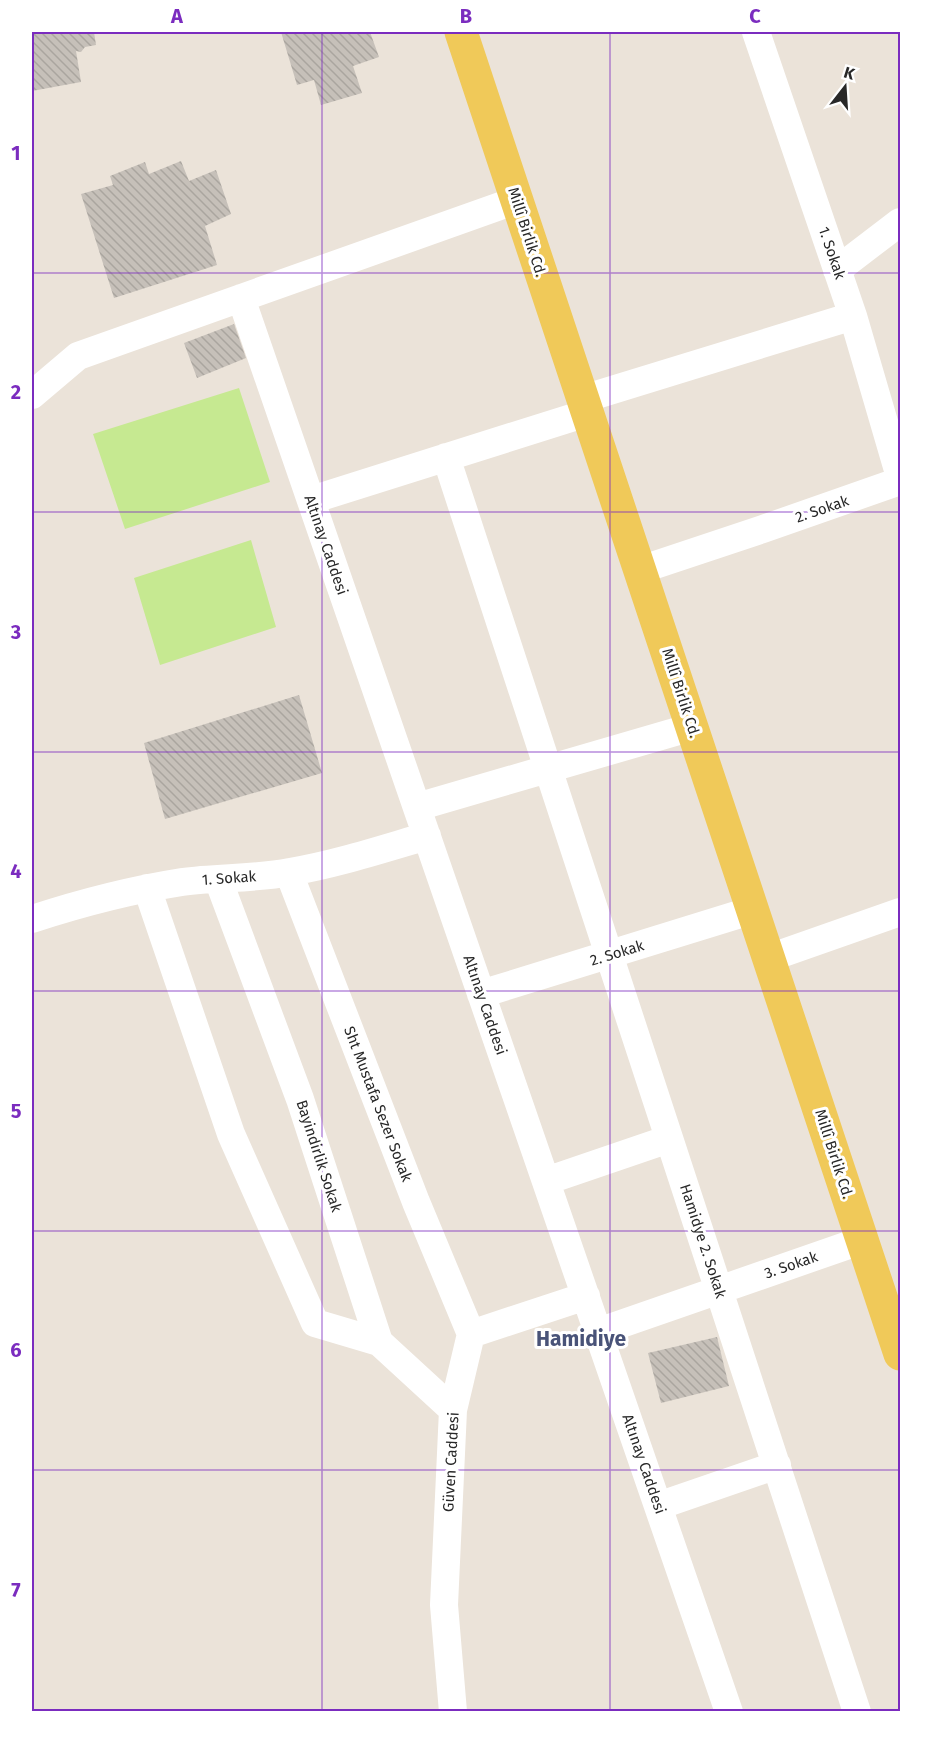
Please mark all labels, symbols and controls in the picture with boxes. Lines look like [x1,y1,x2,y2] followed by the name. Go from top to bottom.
[170,4,184,28] text: A
[460,4,472,28] text: B
[749,4,761,28] text: C
[815,57,875,117] north arrow
[842,63,858,84] text: K
[11,141,21,165] text: 1
[504,185,550,279] street label: Millî Birlik Cd.
[815,224,849,282] street label: 1. Sokak
[11,380,21,404] text: 2
[793,491,851,527] street label: 2. Sokak
[300,493,352,597] street label: Altınay Caddesi
[10,620,21,644] text: 3
[658,646,704,740] street label: Millî Birlik Cd.
[10,859,22,883] text: 4
[201,867,257,889] street label: 1. Sokak
[588,936,646,970] street label: 2. Sokak
[459,953,511,1057] street label: Altınay Caddesi
[340,1024,416,1185] street label: Sht Mustafa Sezer Sokak
[292,1098,346,1215] street label: Bayindirlik Sokak
[11,1099,22,1123] text: 5
[811,1107,857,1201] street label: Millî Birlik Cd.
[676,1182,730,1301] street label: Hamidye 2. Sokak
[762,1247,820,1283] street label: 3. Sokak
[536,1326,626,1352] district label: Hamidiye
[10,1338,22,1362] text: 6
[439,1411,463,1513] street label: Güven Caddesi
[618,1412,670,1516] street label: Altınay Caddesi
[11,1578,21,1602] text: 7

